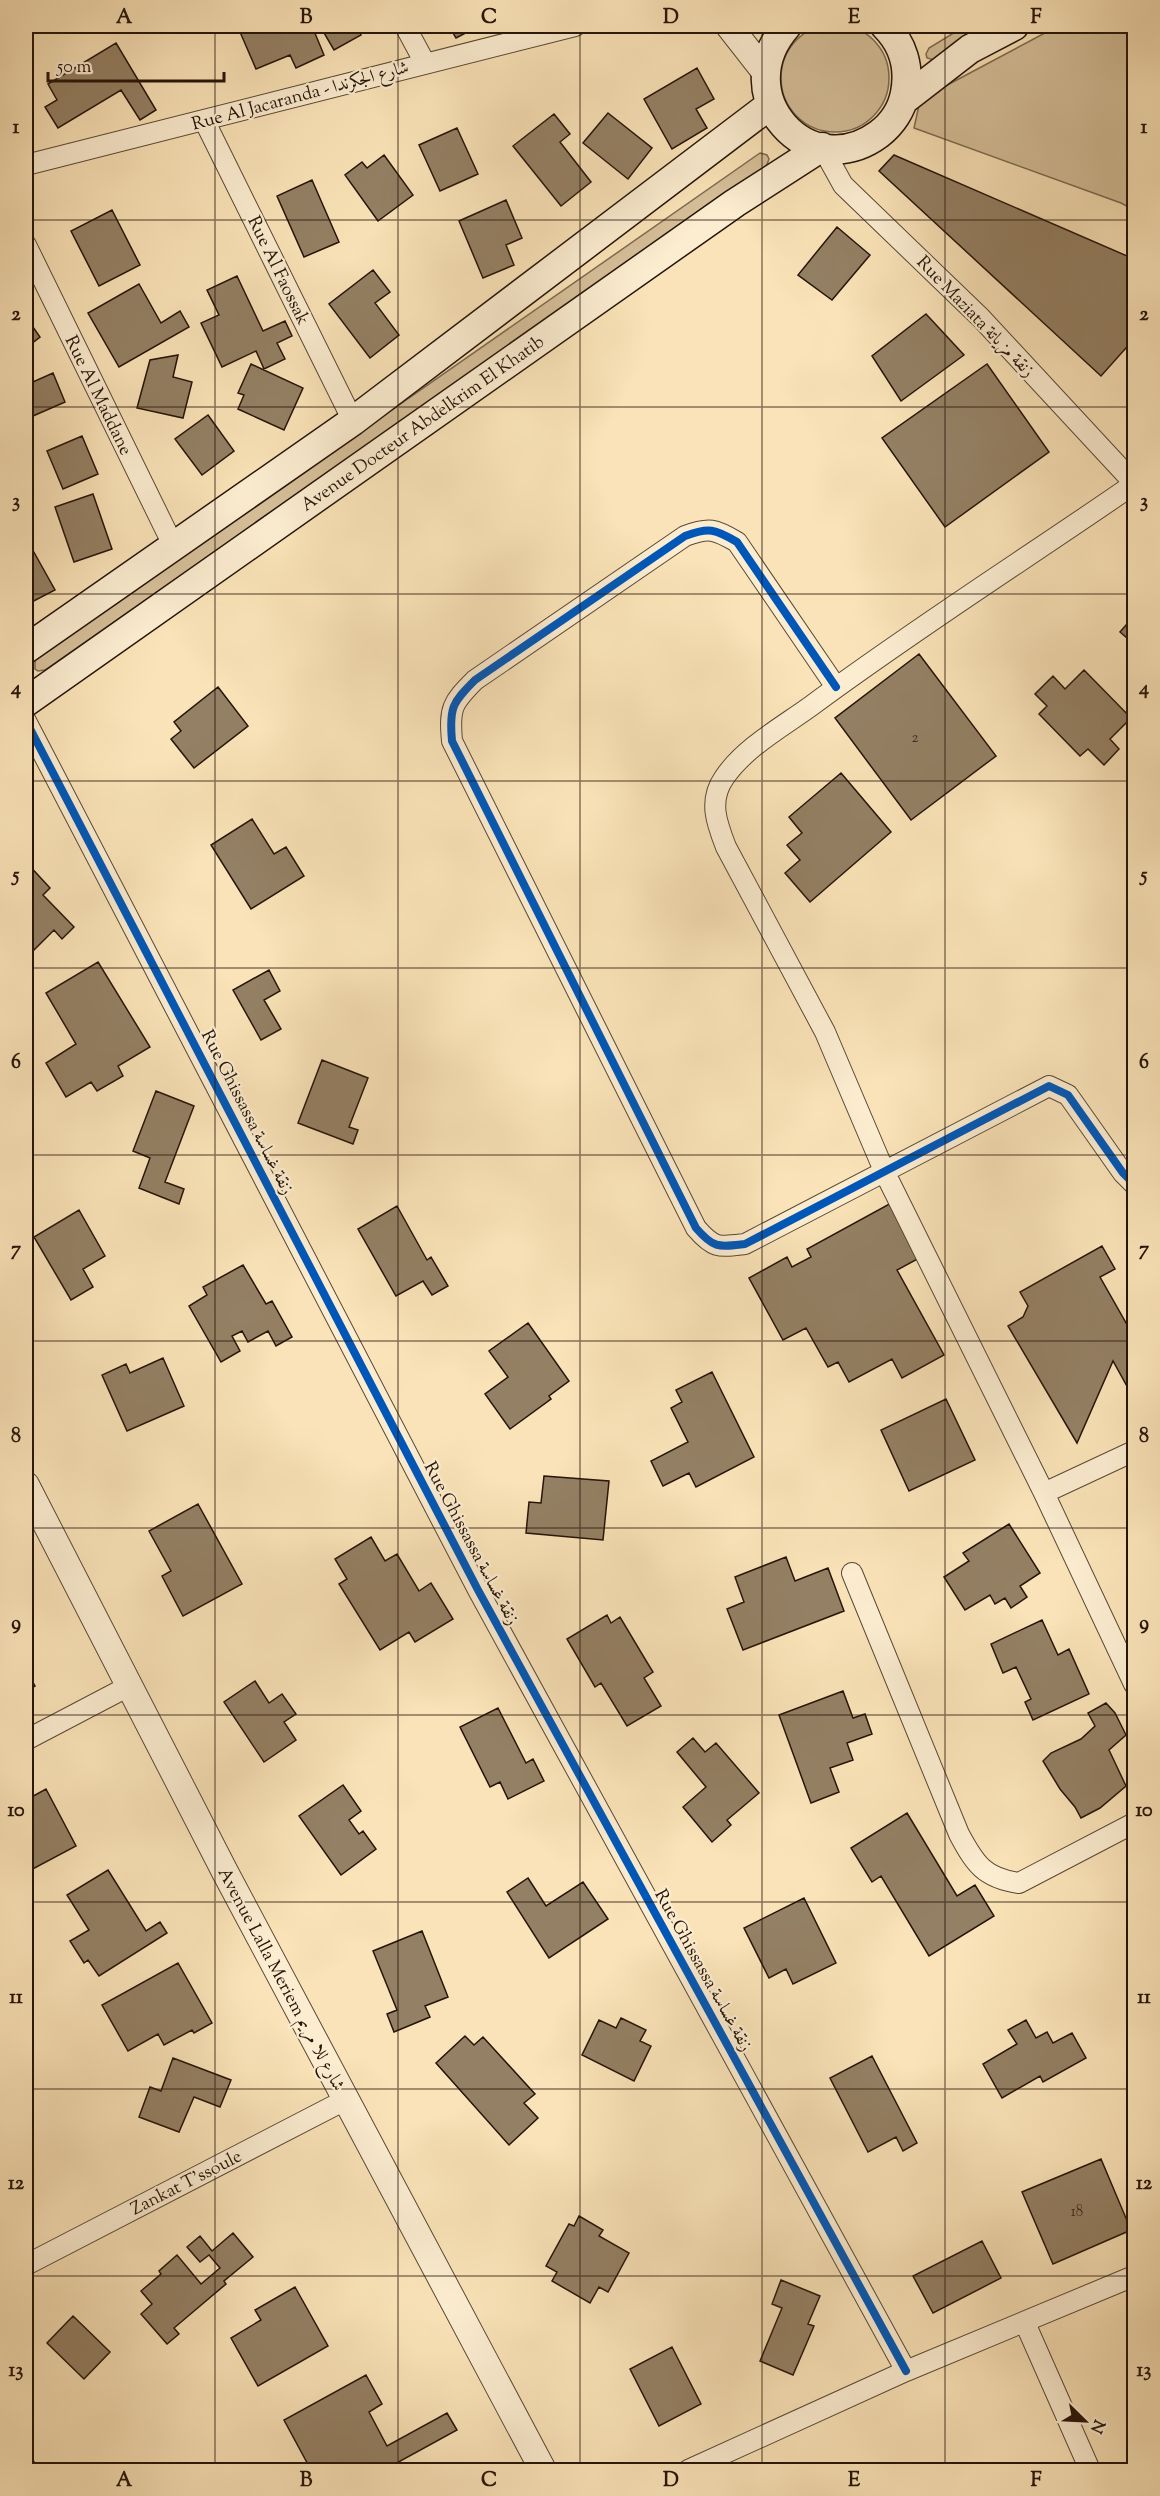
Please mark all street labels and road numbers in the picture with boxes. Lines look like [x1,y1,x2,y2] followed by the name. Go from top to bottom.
[189,55,412,138] street label: Rue Al Jacaranda - شارع الجكرندا
[240,212,315,330] street label: Rue Al Faossak
[910,251,1040,384] street label: Rue Maziata زنقة مزياتة
[296,330,550,519] street label: Avenue Docteur Abdelkrim El Khatib
[57,332,137,460] street label: Rue Al Maddane
[193,1026,299,1200] street label: Rue Ghissassa زنقة غساسة
[416,1457,524,1630] street label: Rue Ghissassa زنقة غساسة
[209,1864,350,2097] street label: Avenue Lalla Meriem شارع للا مريم
[647,1885,758,2057] street label: Rue Ghissassa زنقة غساسة
[127,2145,247,2223] street label: Zankat T'ssoule

